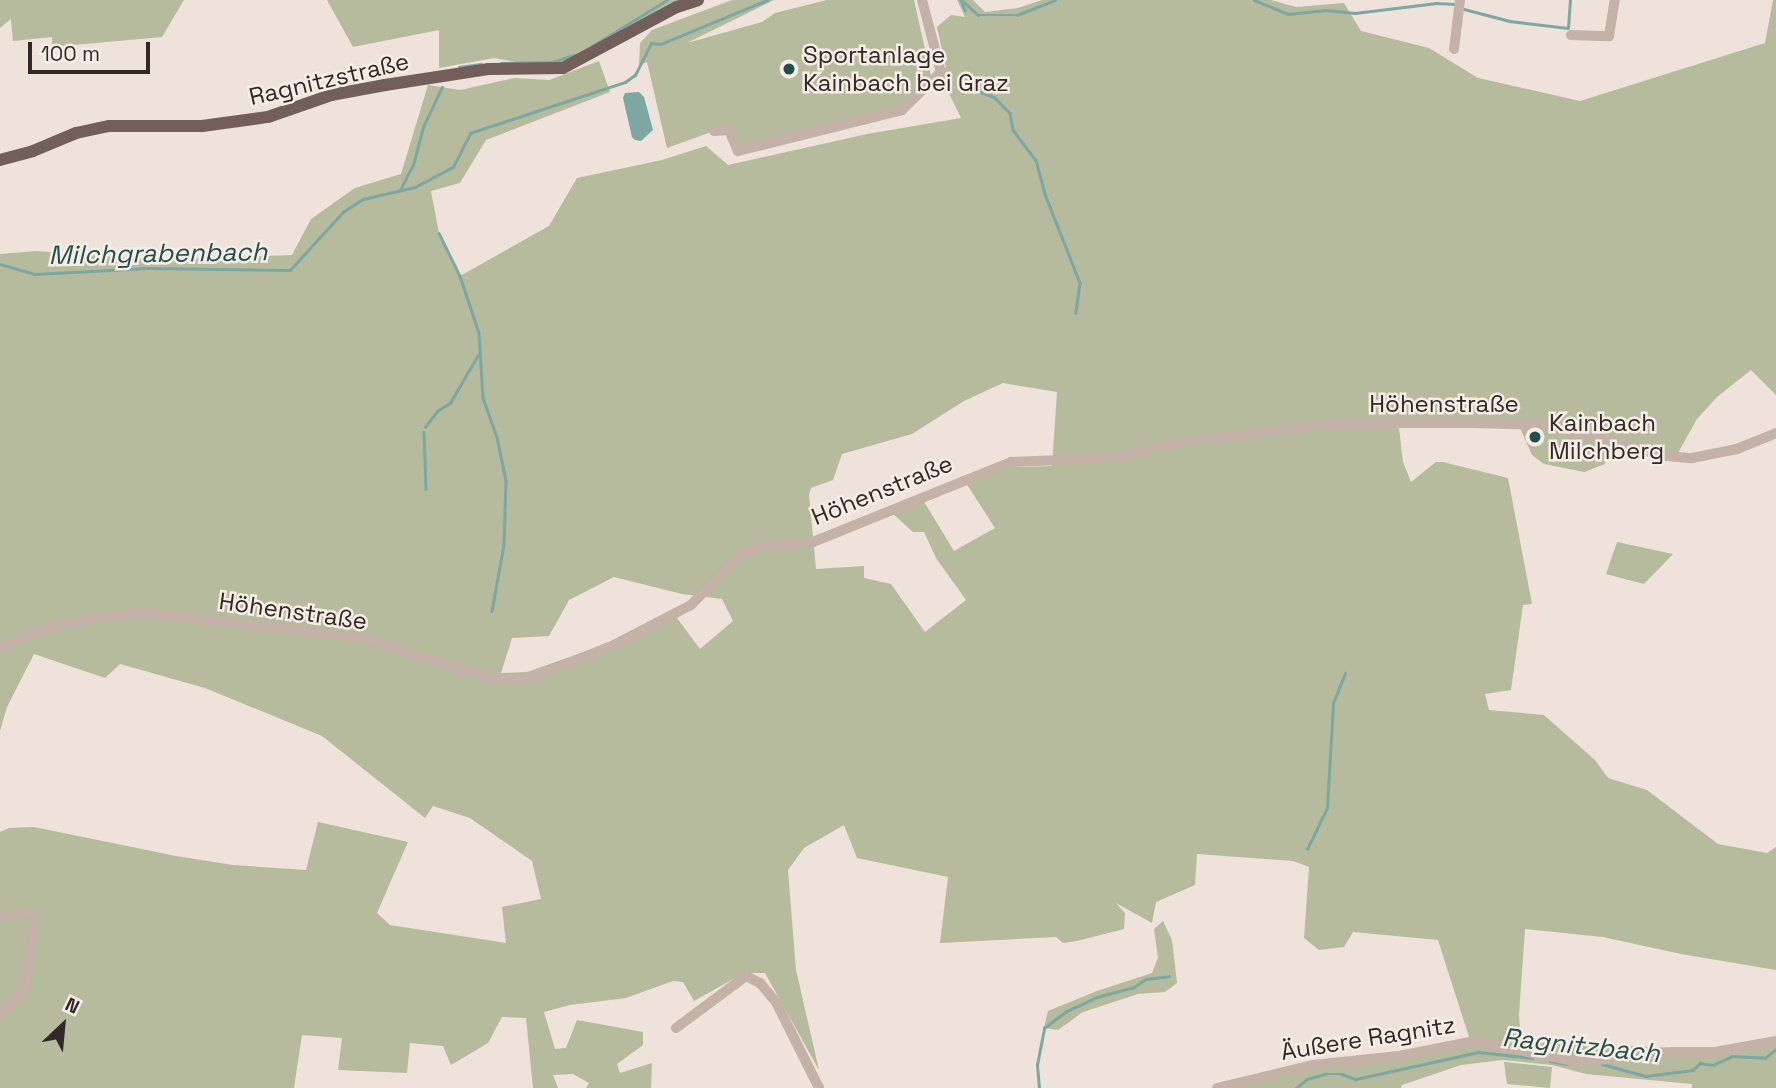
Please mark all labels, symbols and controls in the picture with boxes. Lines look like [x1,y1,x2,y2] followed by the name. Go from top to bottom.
[32,28,154,72] scale bar
[41,40,100,67] text: 100 m
[803,41,1009,97] place label: Sportanlage Kainbach bei Graz
[246,47,412,111] street label: Ragnitzstraße
[781,61,797,77] marker: Sportanlage Kainbach bei Graz
[48,236,268,272] water label: Milchgrabenbach
[1369,390,1519,418] street label: Höhenstraße
[1549,409,1664,465] place label: Kainbach Milchberg
[1527,429,1543,445] marker: Kainbach Milchberg
[807,449,957,531] street label: Höhenstraße
[217,586,369,636] street label: Höhenstraße
[28,990,98,1060] north arrow
[61,992,84,1020] text: N
[1279,1010,1457,1066] street label: Äußere Ragnitz
[1501,1022,1661,1070] water label: Ragnitzbach

